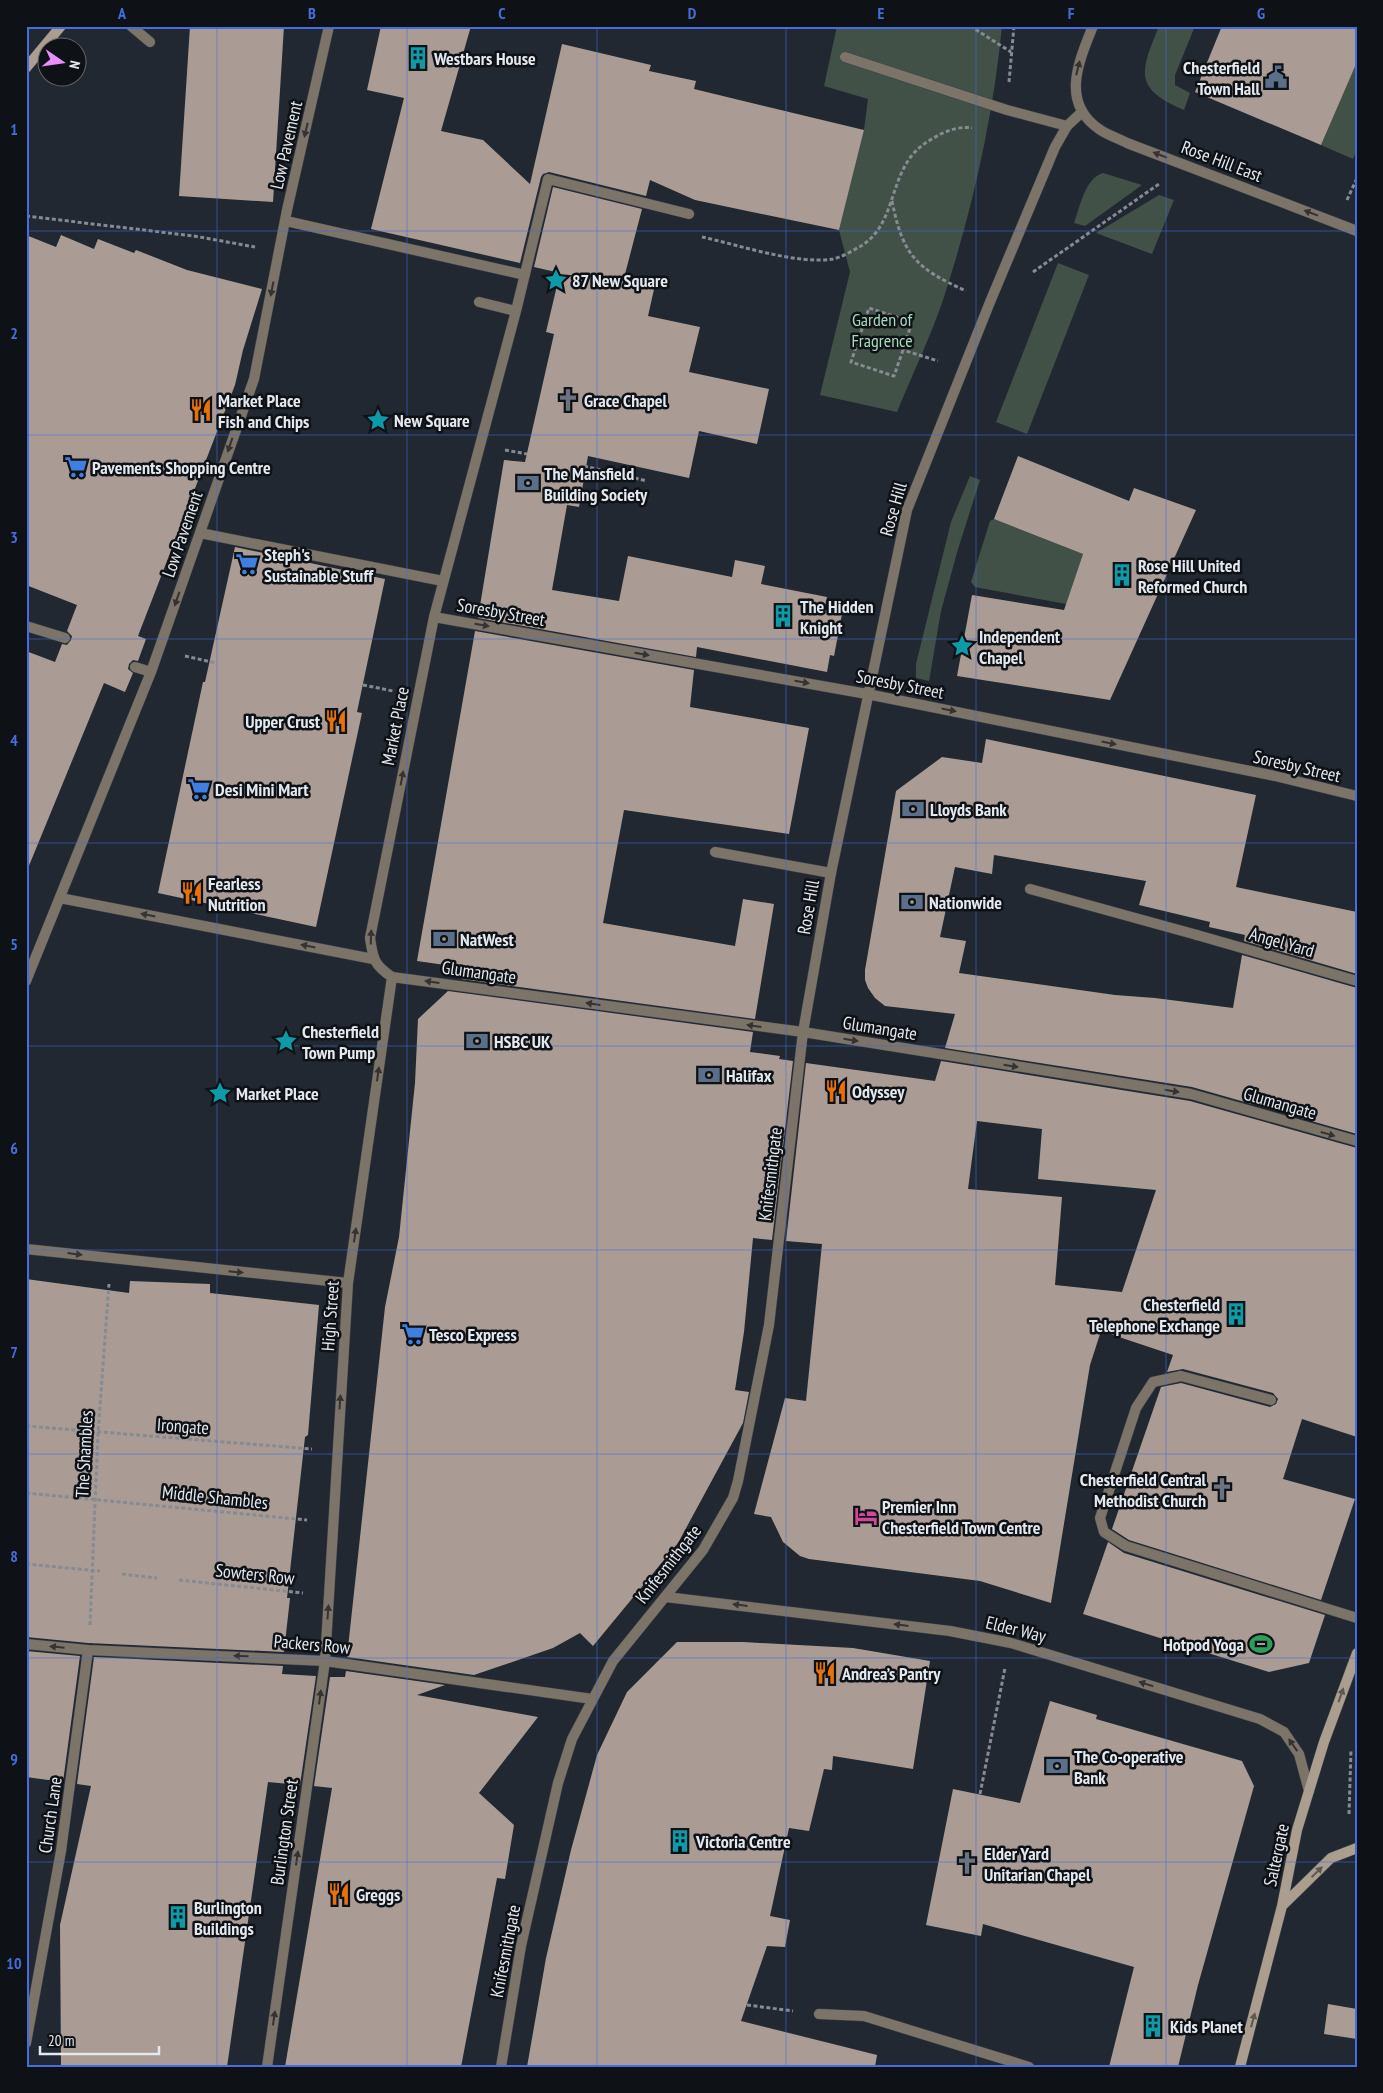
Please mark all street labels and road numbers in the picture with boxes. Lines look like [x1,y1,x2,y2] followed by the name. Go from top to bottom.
[265,99,307,191] street label: Low Pavement
[1178,135,1266,187] street label: Rose Hill East
[874,479,912,539] street label: Rose Hill
[157,488,207,580] street label: Low Pavement
[455,593,547,631] street label: Soresby Street
[854,664,946,704] street label: Soresby Street
[376,685,414,767] street label: Market Place
[1251,745,1343,787] street label: Soresby Street
[792,877,824,936] street label: Rose Hill
[1247,922,1317,962] street label: Angel Yard
[440,955,518,989] street label: Glumangate
[841,1011,919,1045] street label: Glumangate
[1241,1082,1319,1124] street label: Glumangate
[753,1126,787,1222] street label: Knifesmithgate
[316,1280,344,1352] street label: High Street
[70,1410,98,1498] street label: The Shambles
[156,1413,210,1439] street label: Irongate
[161,1480,269,1514] street label: Middle Shambles
[630,1520,706,1608] street label: Knifesmithgate
[214,1558,296,1590] street label: Sowters Row
[984,1610,1049,1648] street label: Elder Way
[273,1629,351,1659] street label: Packers Row
[33,1775,67,1855] street label: Church Lane
[265,1778,303,1886] street label: Burlington Street
[1258,1822,1294,1888] street label: Saltergate
[485,1903,525,1999] street label: Knifesmithgate

